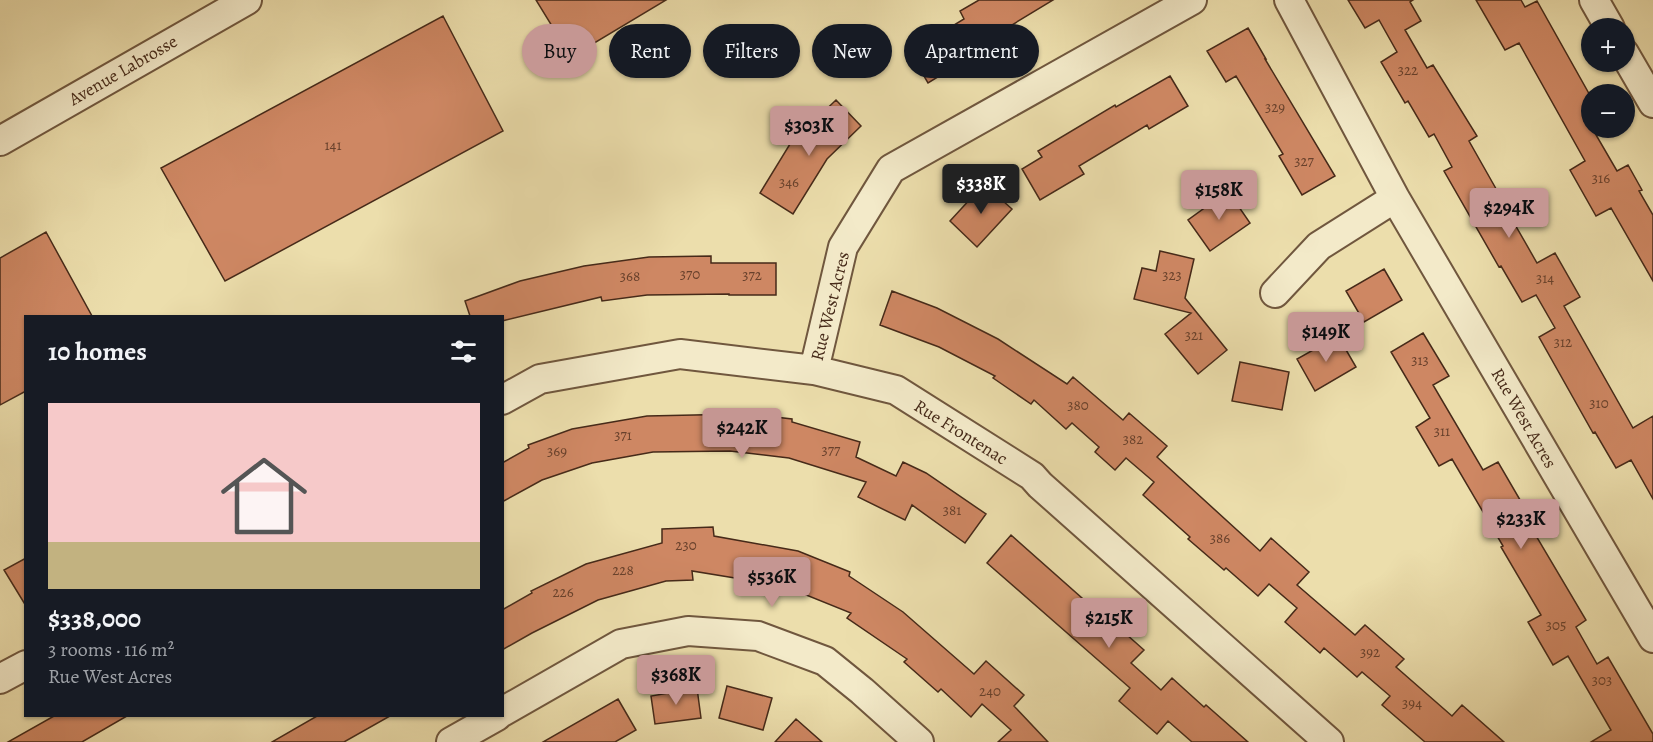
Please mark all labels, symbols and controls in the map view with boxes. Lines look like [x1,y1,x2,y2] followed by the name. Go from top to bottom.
[1581,18,1635,138] map controls
[1581,18,1635,72] button: +
[522,24,597,78] chip: Buy
[609,24,691,78] chip: Rent
[703,24,800,78] chip: Filters
[812,24,892,78] chip: New
[904,24,1039,78] chip: Apartment
[63,29,182,111] street label: Avenue Labrosse
[1398,60,1418,80] house number: 322
[1581,84,1635,138] button: −
[1265,97,1285,117] house number: 329
[767,106,851,157] pin: $303K
[784,112,834,139] text: $303K
[324,135,342,155] house number: 141
[1294,151,1315,171] house number: 327
[939,164,1023,215] pin: $338K
[1592,168,1610,188] house number: 316
[956,170,1006,197] text: $338K
[1177,170,1261,221] pin: $158K
[779,172,799,192] house number: 346
[1195,176,1243,203] text: $158K
[1467,188,1551,239] pin: $294K
[1484,194,1534,221] text: $294K
[805,249,855,363] street label: Rue West Acres
[680,264,700,284] house number: 370
[742,265,762,285] house number: 372
[1162,265,1182,285] house number: 323
[620,266,640,286] house number: 368
[1536,268,1554,288] house number: 314
[1284,312,1368,363] pin: $149K
[1302,318,1350,345] text: $149K
[1185,325,1203,345] house number: 321
[1554,332,1572,352] house number: 312
[48,334,147,369] text: 10 homes
[447,335,480,368] icon: filters
[1411,350,1429,370] house number: 313
[1486,364,1562,472] street label: Rue West Acres
[1589,393,1609,413] house number: 310
[910,394,1012,470] street label: Rue Frontenac
[1067,395,1089,415] house number: 380
[700,408,784,459] pin: $242K
[716,414,768,441] text: $242K
[1434,421,1450,441] house number: 311
[614,425,632,445] house number: 371
[1123,429,1143,449] house number: 382
[822,440,841,460] house number: 377
[547,441,567,461] house number: 369
[210,442,318,550] icon: home
[1479,499,1563,550] pin: $233K
[943,500,961,520] house number: 381
[1496,505,1546,532] text: $233K
[1210,528,1230,548] house number: 386
[675,535,697,555] house number: 230
[730,557,814,608] pin: $536K
[612,560,634,580] house number: 228
[748,563,796,590] text: $536K
[552,582,574,602] house number: 226
[1067,598,1151,649] pin: $215K
[48,601,141,636] text: $338,000
[1085,604,1133,631] text: $215K
[1546,615,1566,635] house number: 305
[48,636,174,663] text: 3 rooms · 116 m²
[1360,642,1380,662] house number: 392
[634,655,718,706] pin: $368K
[651,661,701,688] text: $368K
[48,663,172,690] text: Rue West Acres
[1592,670,1612,690] house number: 303
[979,681,1001,701] house number: 240
[1402,693,1422,713] house number: 394

